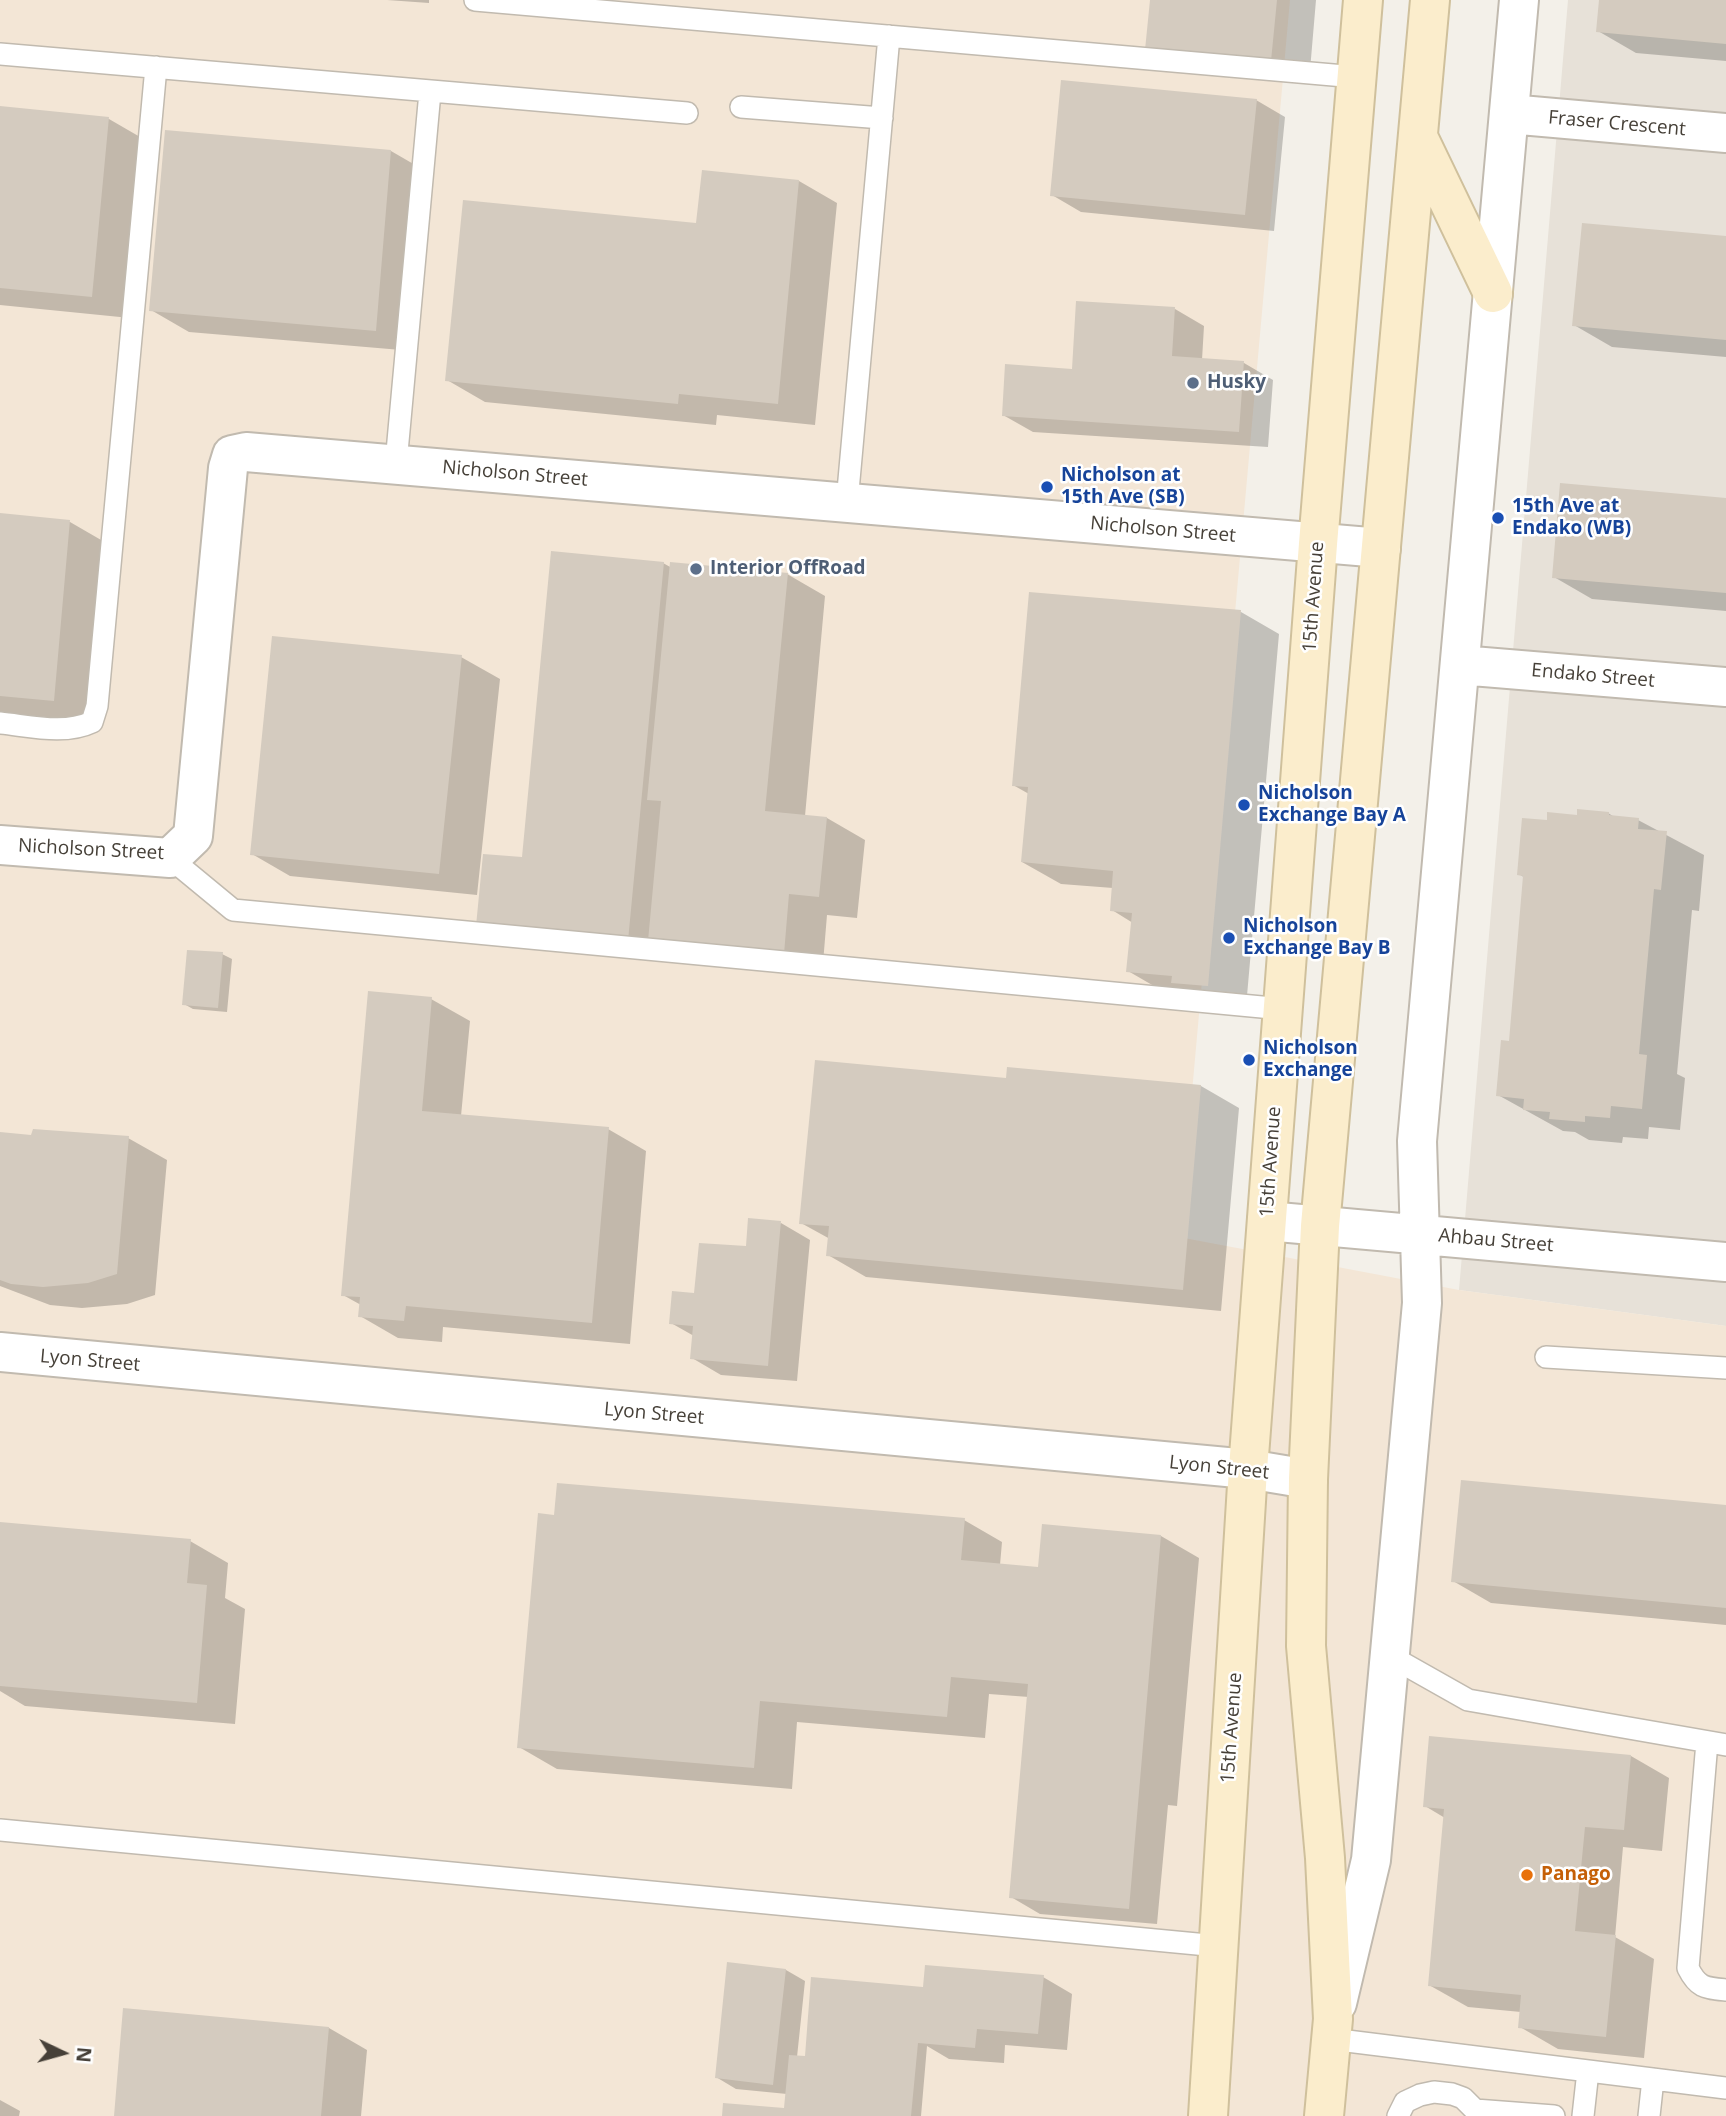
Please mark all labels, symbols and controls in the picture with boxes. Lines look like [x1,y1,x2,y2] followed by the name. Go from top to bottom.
[1547,107,1687,141] street label: Fraser Crescent
[1207,372,1266,394] place label: Husky
[1185,375,1201,391] marker: Husky
[441,456,589,492] street label: Nicholson Street
[1061,465,1185,509] place label: Nicholson at 15th Ave (SB)
[1039,479,1055,495] marker: Nicholson at 15th Ave (SB)
[1512,496,1631,540] place label: 15th Ave at Endako (WB)
[1490,510,1506,526] marker: 15th Ave at Endako (WB)
[1089,512,1237,548] street label: Nicholson Street
[1299,541,1329,653] street label: 15th Avenue
[710,558,866,580] place label: Interior OffRoad
[688,561,704,577] marker: Interior OffRoad
[1530,659,1656,693] street label: Endako Street
[1258,783,1406,827] place label: Nicholson Exchange Bay A
[1236,797,1252,813] marker: Nicholson Exchange Bay A
[17,835,165,865] street label: Nicholson Street
[1243,916,1390,960] place label: Nicholson Exchange Bay B
[1221,930,1237,946] marker: Nicholson Exchange Bay B
[1263,1038,1358,1082] place label: Nicholson Exchange
[1241,1052,1257,1068] marker: Nicholson Exchange
[1256,1106,1286,1218] street label: 15th Avenue
[1437,1225,1555,1257] street label: Ahbau Street
[39,1345,141,1377] street label: Lyon Street
[603,1398,705,1430] street label: Lyon Street
[1168,1451,1270,1485] street label: Lyon Street
[1217,1672,1247,1784] street label: 15th Avenue
[1541,1864,1611,1886] place label: Panago
[1519,1867,1535,1883] marker: Panago
[28,2018,98,2088] north arrow
[70,2046,98,2064] text: N

